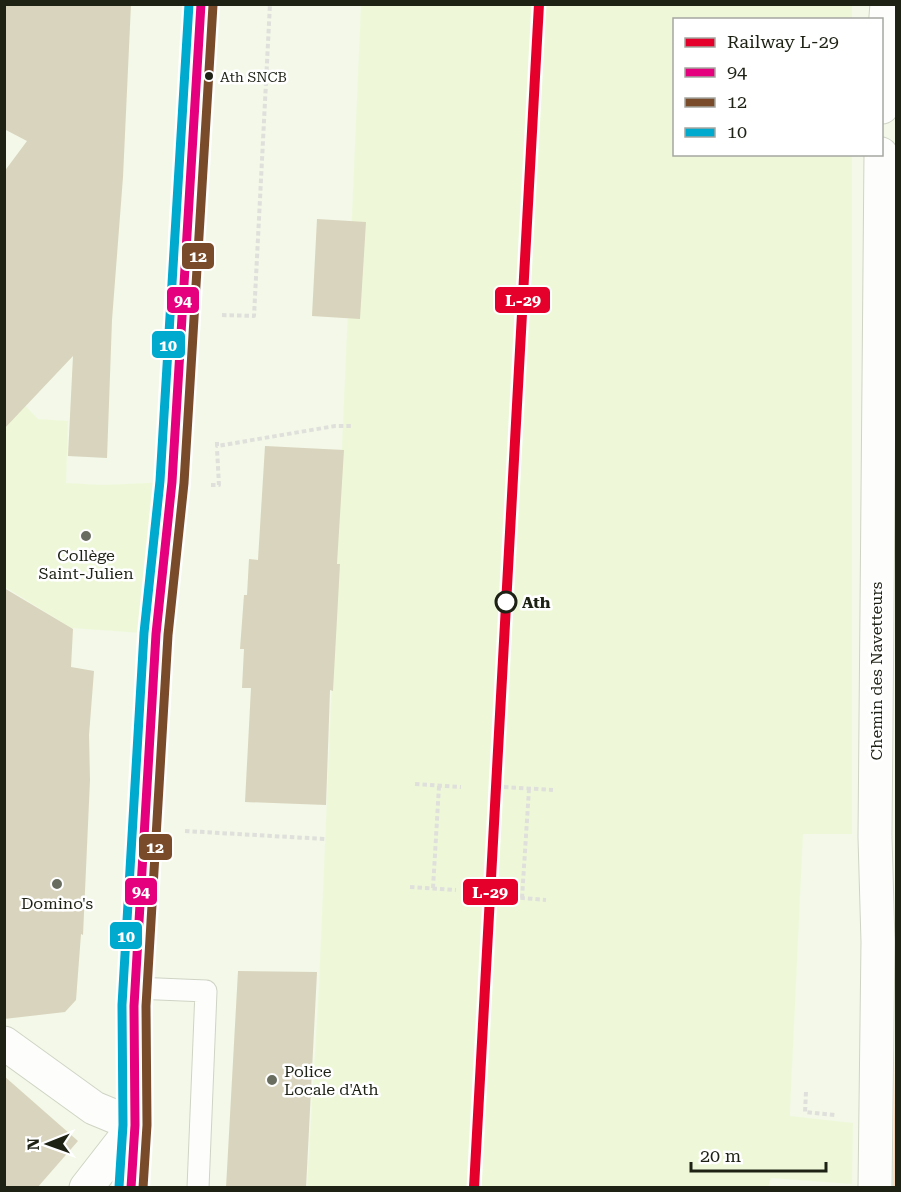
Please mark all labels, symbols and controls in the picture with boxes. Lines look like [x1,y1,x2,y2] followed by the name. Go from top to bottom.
[673,18,883,156] legend
[727,31,839,52] text: Railway L-29
[727,61,747,82] text: 94
[220,69,287,85] place label: Ath SNCB
[203,70,215,82] marker: Ath SNCB
[727,91,747,112] text: 12
[727,121,747,142] text: 10
[181,242,215,270] line badge: 12
[189,247,207,266] text: 12
[166,286,200,314] line badge: 94
[494,286,551,314] line badge: L-29
[174,291,192,310] text: 94
[505,291,541,310] text: L-29
[151,330,186,359] line badge: 10
[159,336,177,355] text: 10
[79,529,93,543] marker: Collège Saint-Julien
[39,546,133,583] place label: Collège Saint-Julien
[867,581,886,760] street label: Chemin des Navetteurs
[495,591,517,613] marker: Ath
[522,593,551,612] place label: Ath
[138,833,173,861] line badge: 12
[146,838,164,857] text: 12
[50,877,64,891] marker: Domino's
[124,877,158,906] line badge: 94
[462,878,519,906] line badge: L-29
[132,882,150,901] text: 94
[472,883,508,902] text: L-29
[21,894,93,913] place label: Domino's
[109,921,143,950] line badge: 10
[117,927,135,946] text: 10
[284,1062,379,1099] place label: Police Locale d'Ath
[265,1073,279,1087] marker: Police Locale d'Ath
[18,1114,78,1174] north arrow
[691,1135,826,1173] scale bar
[24,1138,43,1151] text: N
[700,1145,741,1166] text: 20 m

